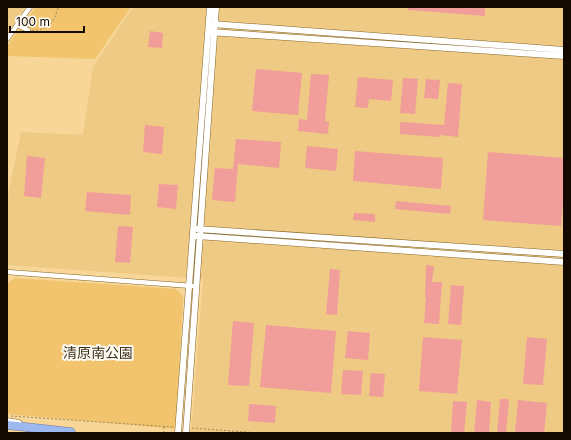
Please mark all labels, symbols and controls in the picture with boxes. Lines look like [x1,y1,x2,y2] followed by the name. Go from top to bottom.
[10,8,84,34] scale bar
[16,14,50,29] text: 100 m
[63,344,133,361] park label: 清原南公園

